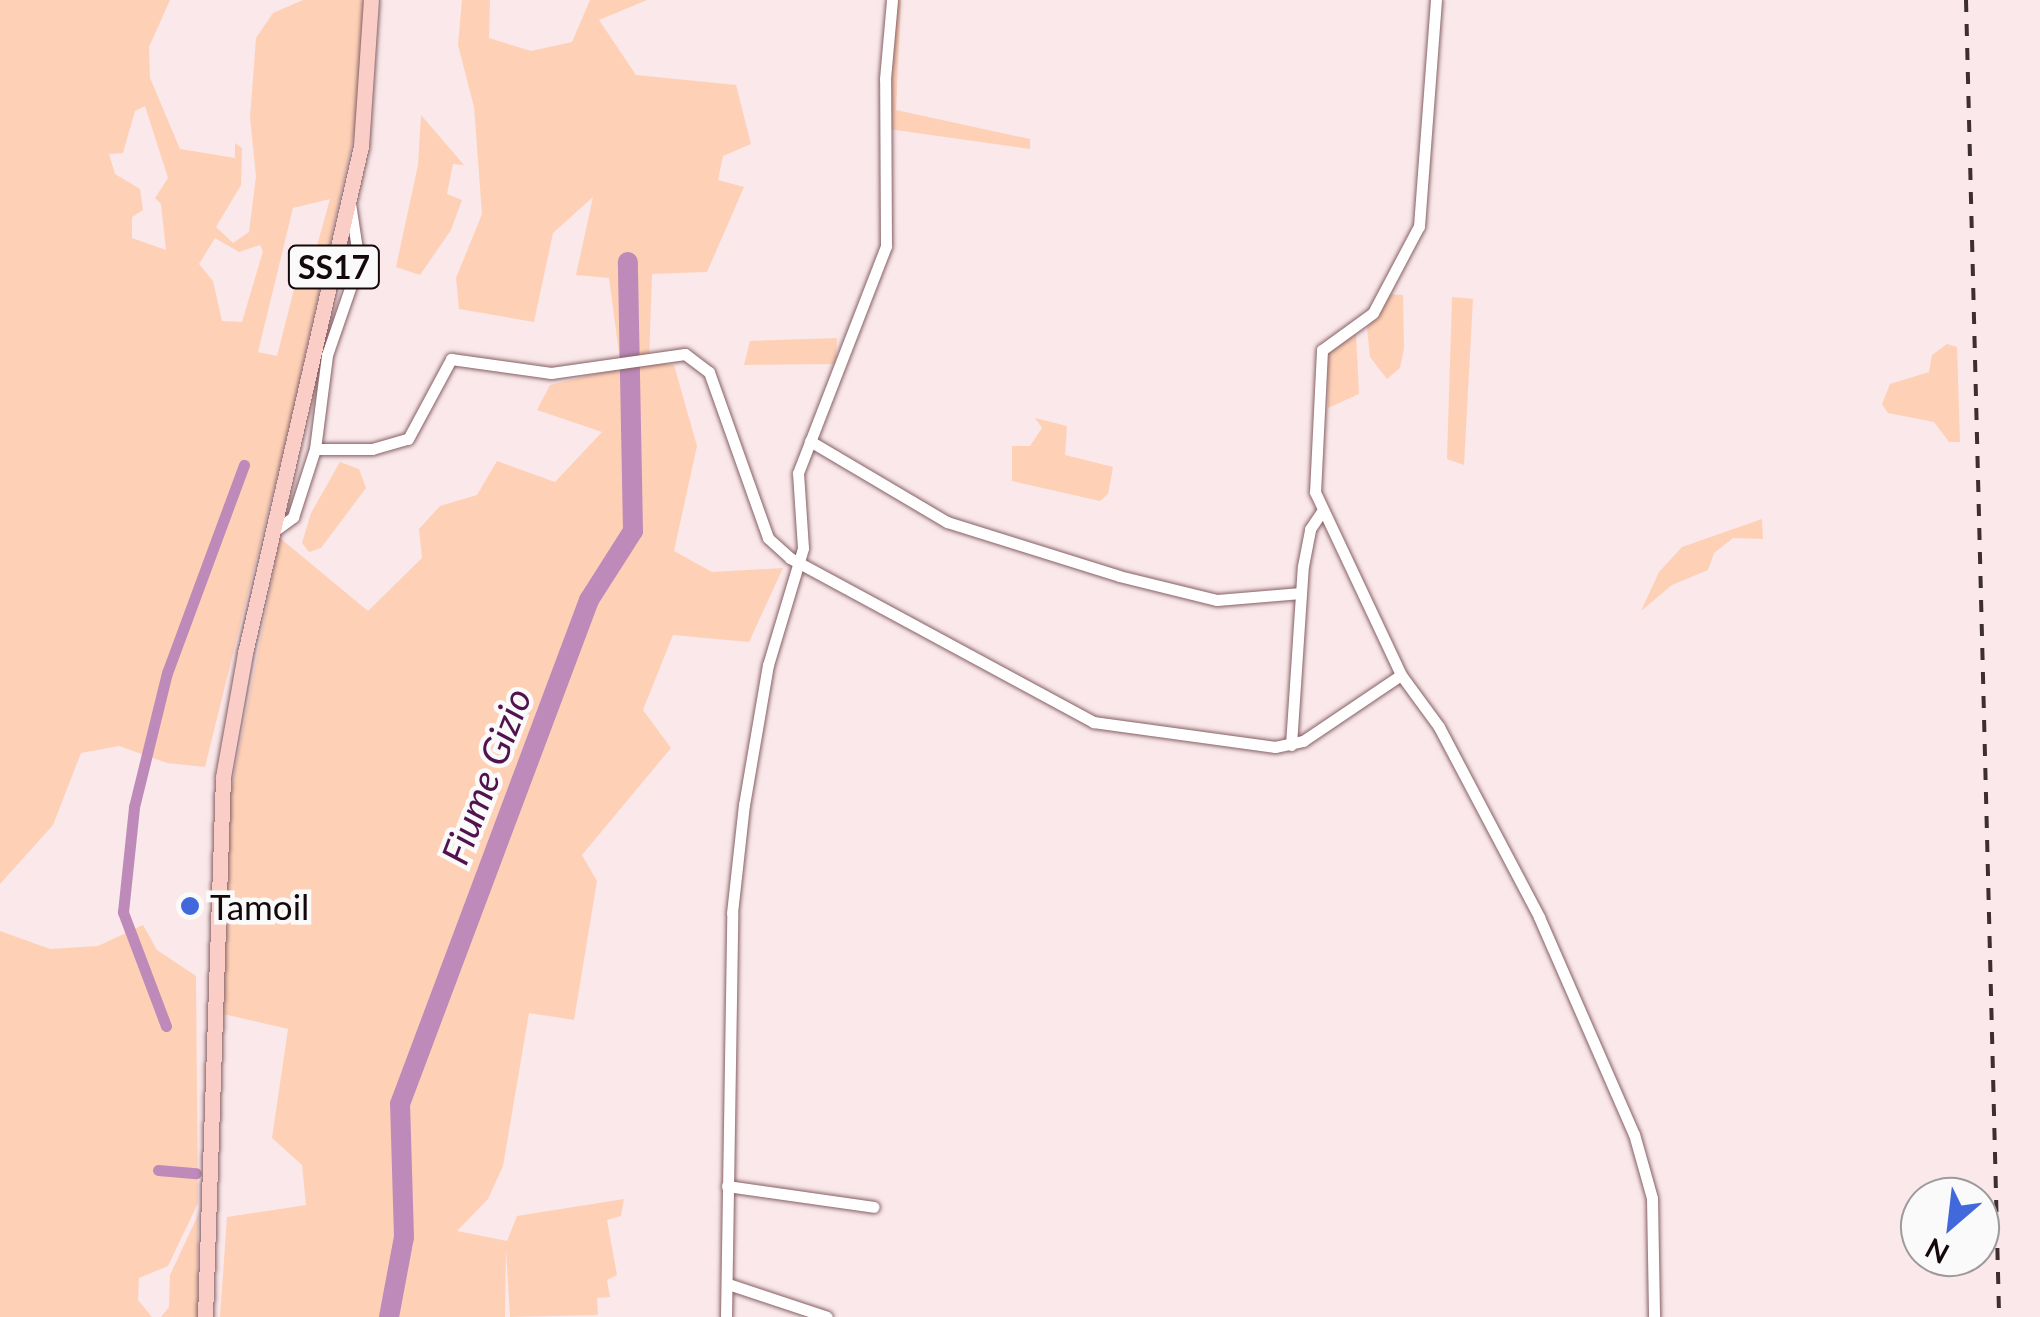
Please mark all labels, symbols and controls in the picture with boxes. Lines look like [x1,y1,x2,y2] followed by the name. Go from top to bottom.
[286,240,382,294] road number: SS17
[432,682,540,870] water label: Fiume Gizio
[210,885,309,927] place label: Tamoil
[179,895,201,917] marker: Tamoil
[1900,1177,2000,1277] north arrow
[1919,1232,1954,1272] text: N

